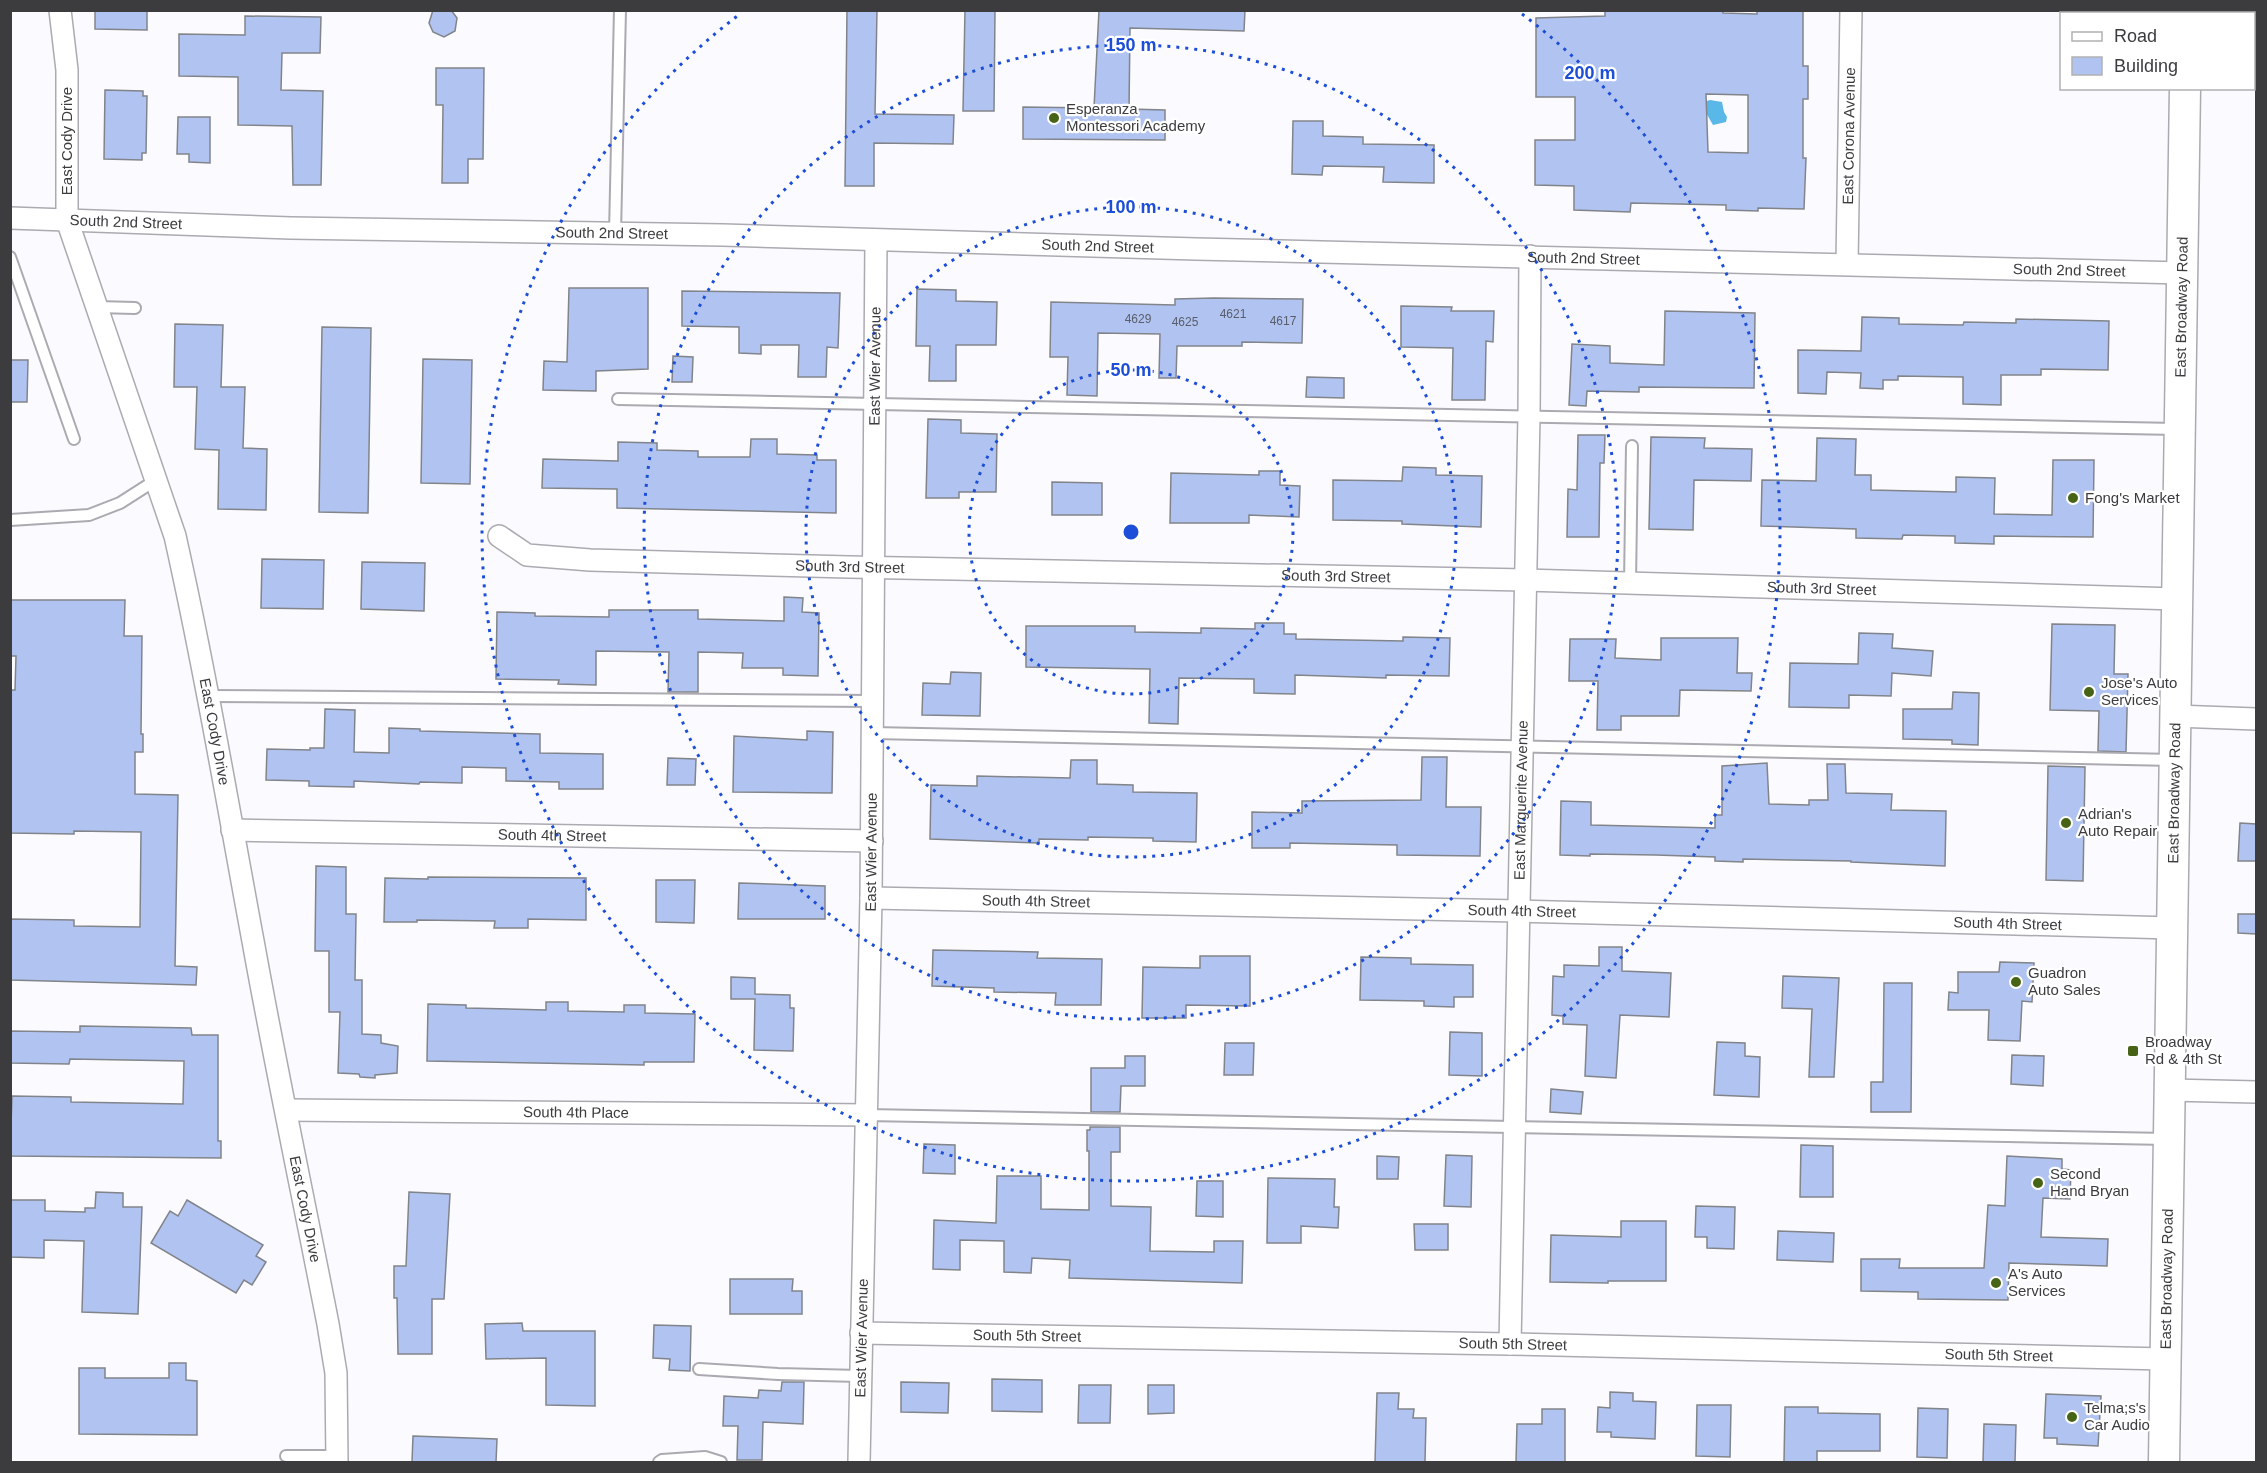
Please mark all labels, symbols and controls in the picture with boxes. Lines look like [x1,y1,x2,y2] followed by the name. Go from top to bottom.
[2060,12,2255,90] legend
[2114,26,2157,46] text: Road
[1105,35,1157,55] text: 150 m
[2114,56,2178,76] text: Building
[1564,63,1616,83] text: 200 m
[1839,67,1858,205] street label: East Corona Avenue
[58,87,75,195] street label: East Cody Drive
[1066,100,1206,134] place label: Esperanza Montessori Academy
[1047,111,1061,125] marker: Esperanza Montessori Academy
[1105,197,1157,217] text: 100 m
[69,211,183,232] street label: South 2nd Street
[555,223,669,242] street label: South 2nd Street
[1041,235,1155,256] street label: South 2nd Street
[2172,237,2191,378] street label: East Broadway Road
[1527,248,1641,268] street label: South 2nd Street
[2013,260,2127,280] street label: South 2nd Street
[866,307,883,426] street label: East Wier Avenue
[1220,307,1247,321] house number: 4621
[1125,312,1152,326] house number: 4629
[1270,314,1297,328] house number: 4617
[1172,315,1199,329] house number: 4625
[1110,360,1152,380] text: 50 m
[2085,489,2180,506] place label: Fong's Market
[2066,491,2080,505] marker: Fong's Market
[1121,522,1141,542] centre of rings
[795,557,906,576] street label: South 3rd Street
[1281,566,1391,585] street label: South 3rd Street
[1767,578,1877,598] street label: South 3rd Street
[2101,674,2177,708] place label: Jose's Auto Services
[197,677,233,786] street label: East Cody Drive
[2082,685,2096,699] marker: Jose's Auto Services
[1511,720,1531,880] street label: East Marguerite Avenue
[2164,722,2183,864] street label: East Broadway Road
[862,793,880,912] street label: East Wier Avenue
[2078,805,2157,839] place label: Adrian's Auto Repair
[2059,816,2073,830] marker: Adrian's Auto Repair
[498,826,607,844] street label: South 4th Street
[982,891,1091,910] street label: South 4th Street
[1467,901,1577,921] street label: South 4th Street
[1953,913,2063,933] street label: South 4th Street
[2028,964,2101,998] place label: Guadron Auto Sales
[2009,975,2023,989] marker: Guadron Auto Sales
[2145,1033,2223,1067] place label: Broadway Rd & 4th St
[2126,1044,2140,1058] marker: Broadway Rd & 4th St
[523,1103,629,1121] street label: South 4th Place
[287,1154,325,1264] street label: East Cody Drive
[2050,1165,2129,1199] place label: Second Hand Bryan
[2031,1176,2045,1190] marker: Second Hand Bryan
[2157,1208,2176,1350] street label: East Broadway Road
[2008,1265,2066,1299] place label: A's Auto Services
[1989,1276,2003,1290] marker: A's Auto Services
[851,1278,871,1398] street label: East Wier Avenue
[973,1326,1082,1345] street label: South 5th Street
[1459,1334,1568,1353] street label: South 5th Street
[1944,1345,2054,1364] street label: South 5th Street
[2084,1399,2150,1433] place label: Telma;s's Car Audio
[2065,1410,2079,1424] marker: Telma;s's Car Audio

